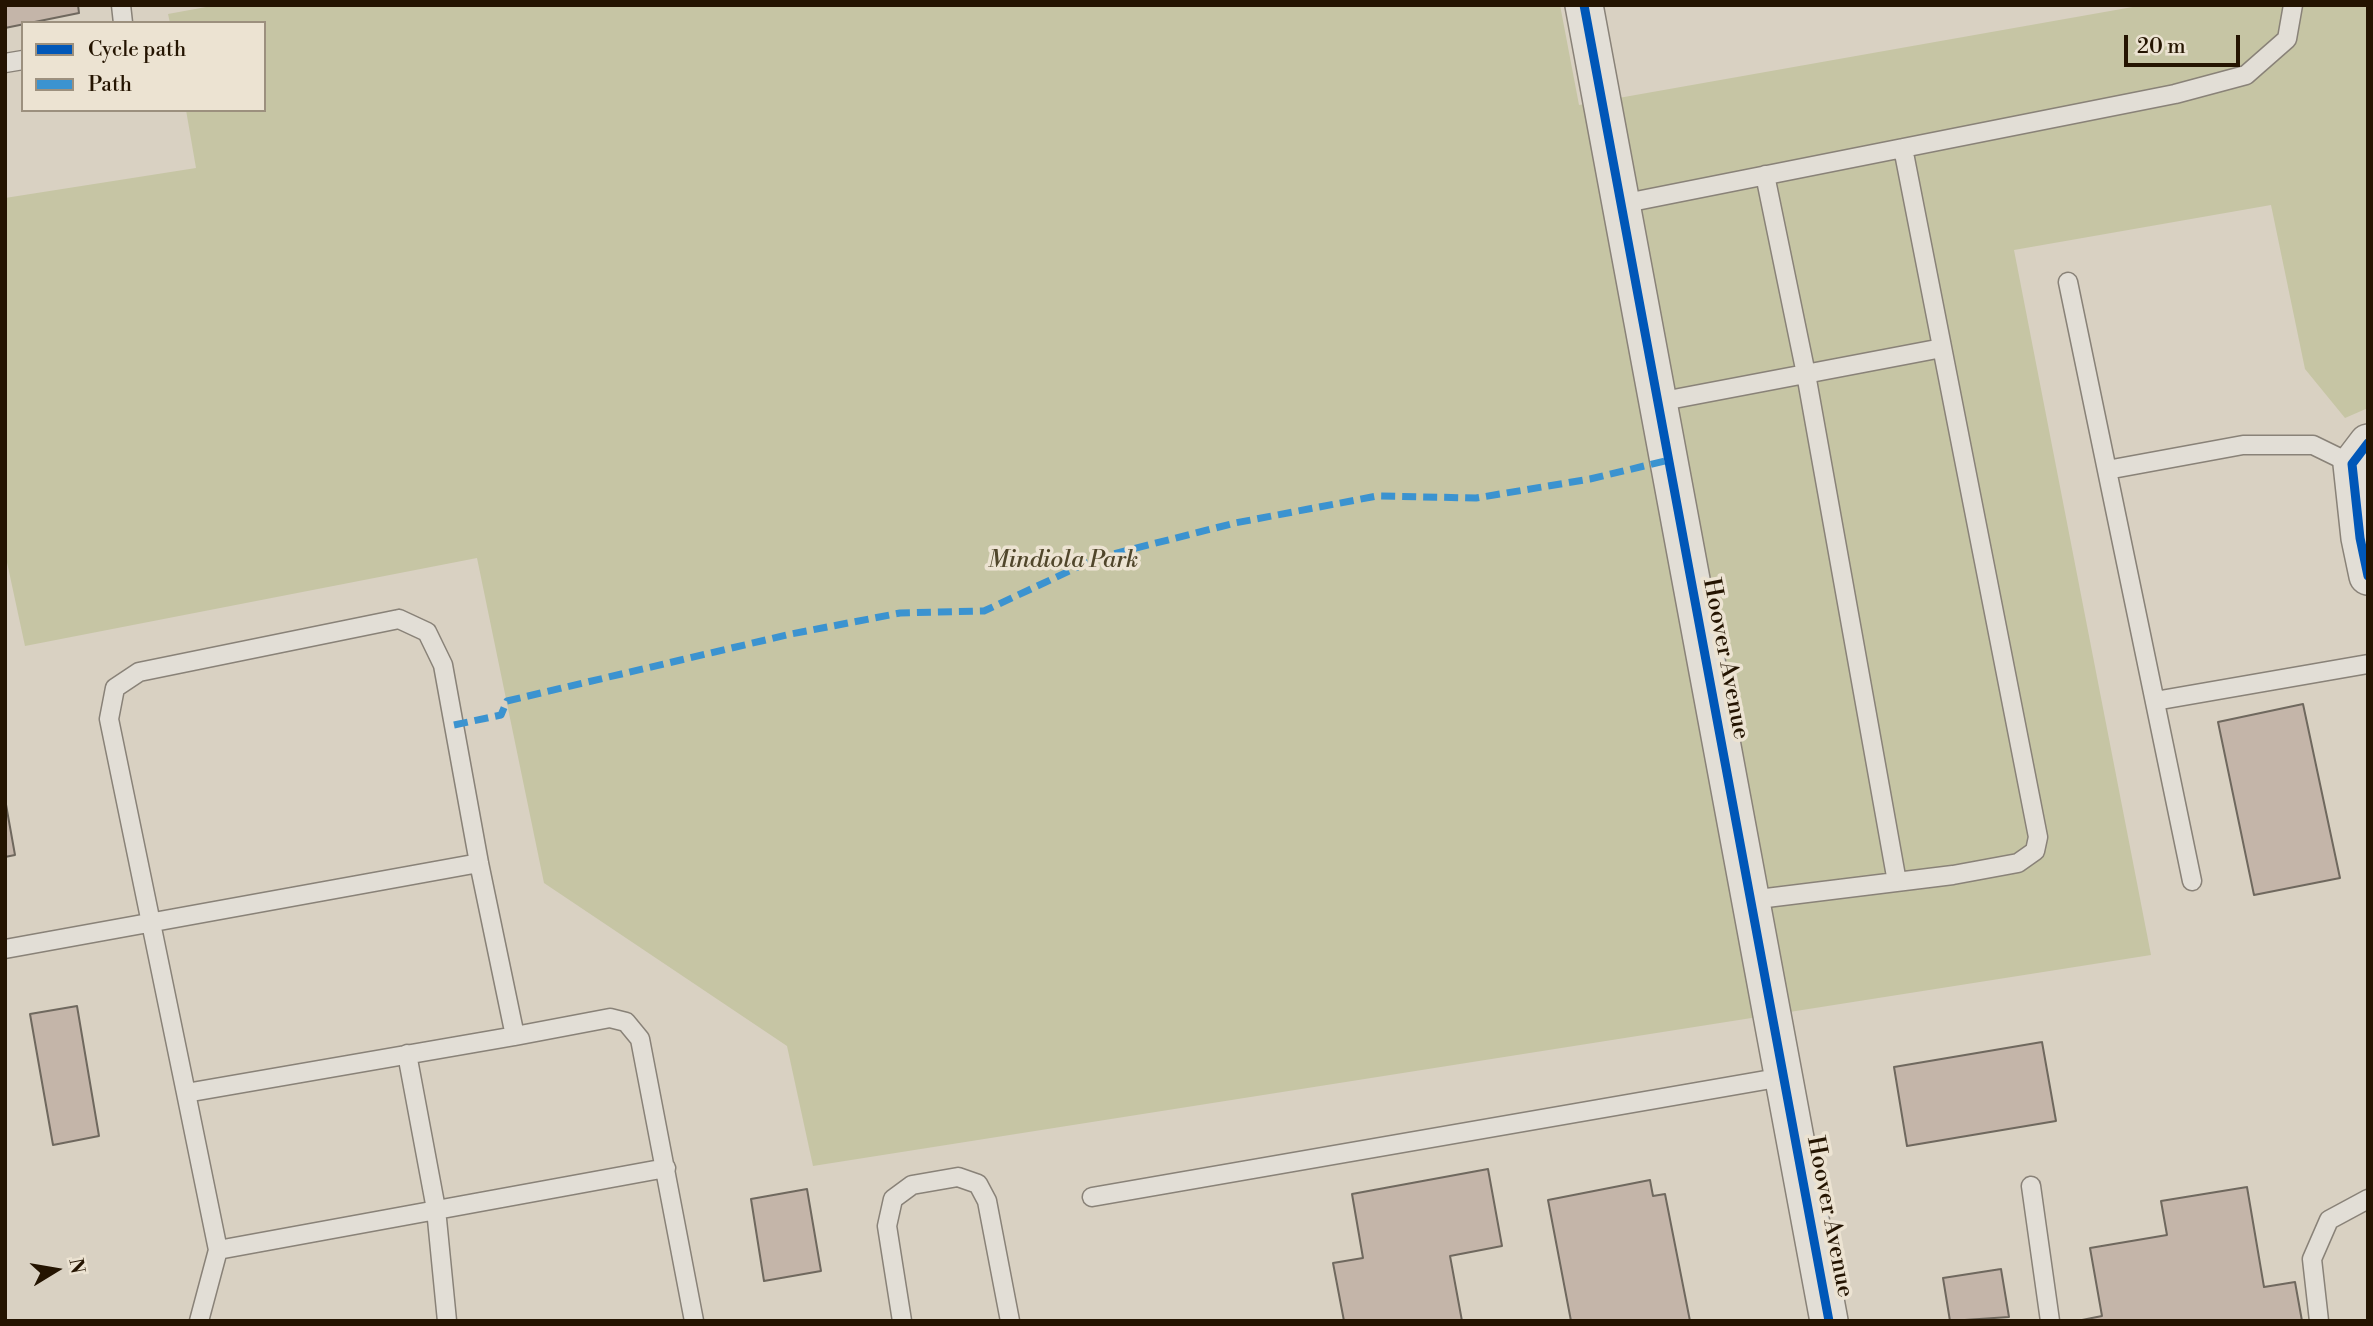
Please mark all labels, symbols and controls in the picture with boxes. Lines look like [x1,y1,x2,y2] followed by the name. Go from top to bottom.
[21,21,266,112] legend
[2128,21,2244,65] scale bar
[2137,34,2186,60] text: 20 m
[88,37,186,63] text: Cycle path
[88,72,132,98] text: Path
[988,547,1138,575] park label: Mindiola Park
[1695,576,1755,742] street label: Hoover Avenue
[1799,1134,1859,1300] street label: Hoover Avenue
[21,1235,91,1305] north arrow
[63,1256,90,1276] text: N

